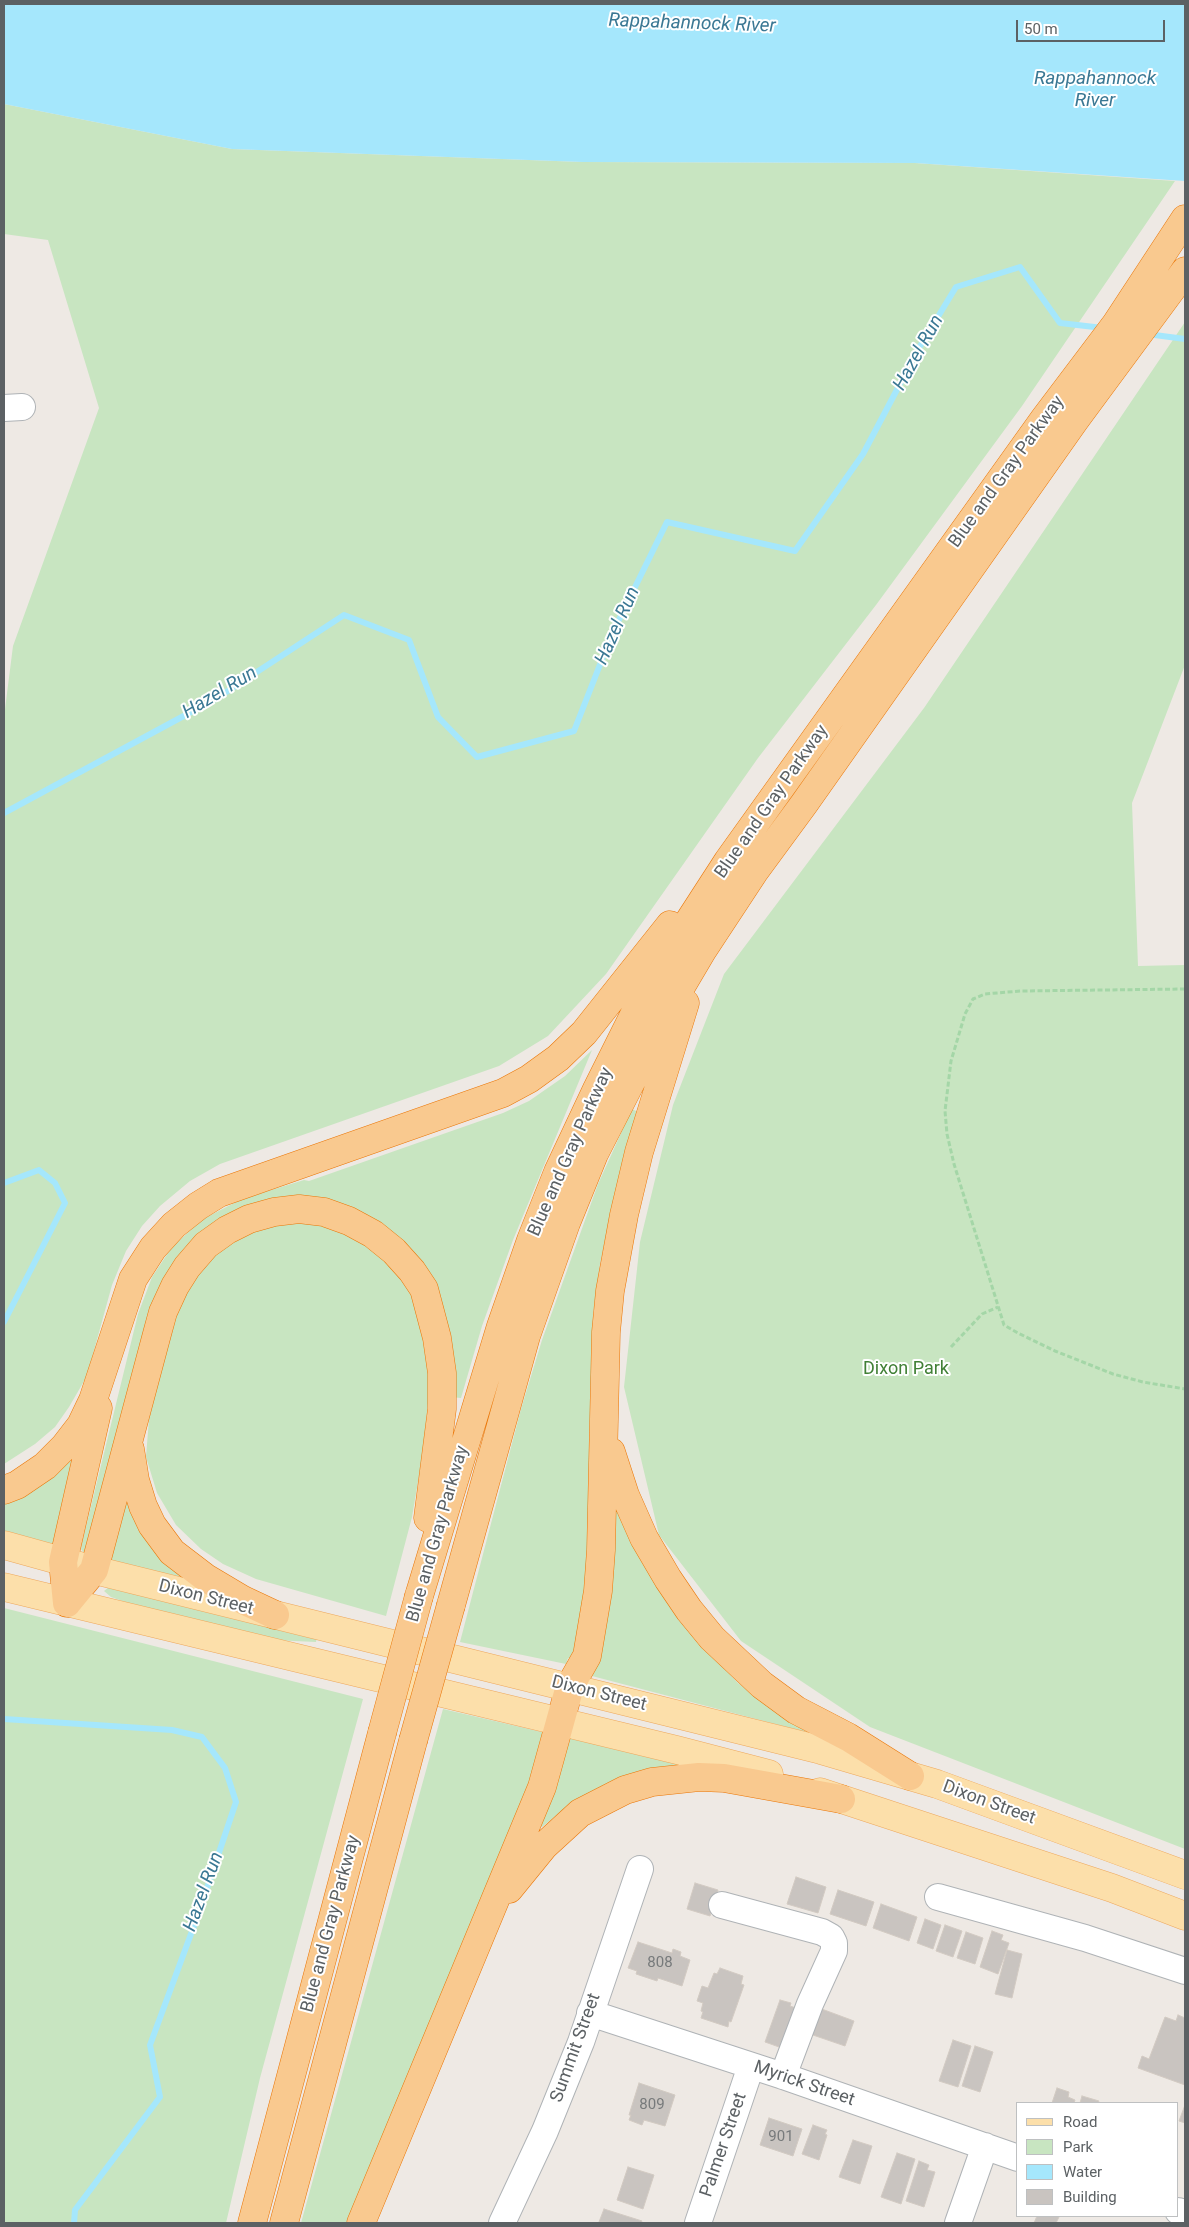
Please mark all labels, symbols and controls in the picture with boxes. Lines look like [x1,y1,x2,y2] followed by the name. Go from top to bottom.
[608,10,776,38] water label: Rappahannock River
[1019,10,1168,42] scale bar
[1024,20,1058,38] text: 50 m
[1034,68,1156,112] water label: Rappahannock River
[889,311,949,395] water label: Hazel Run
[945,392,1069,552] street label: Blue and Gray Parkway
[591,584,645,668] water label: Hazel Run
[179,662,261,724] water label: Hazel Run
[711,721,833,883] street label: Blue and Gray Parkway
[524,1064,618,1240] street label: Blue and Gray Parkway
[863,1358,949,1380] park label: Dixon Park
[402,1443,474,1625] street label: Blue and Gray Parkway
[156,1576,256,1620] street label: Dixon Street
[549,1672,649,1716] street label: Dixon Street
[940,1776,1038,1830] street label: Dixon Street
[297,1833,365,2015] street label: Blue and Gray Parkway
[179,1849,229,1935] water label: Hazel Run
[647,1954,673,1972] house number: 808
[546,1991,606,2105] street label: Summit Street
[751,2057,857,2111] street label: Myrick Street
[696,2090,752,2200] street label: Palmer Street
[639,2096,665,2114] house number: 809
[1016,2102,1179,2217] legend
[1063,2113,1097,2131] text: Road
[768,2128,794,2146] house number: 901
[1063,2138,1093,2156] text: Park
[1063,2163,1102,2181] text: Water
[1063,2188,1117,2206] text: Building

